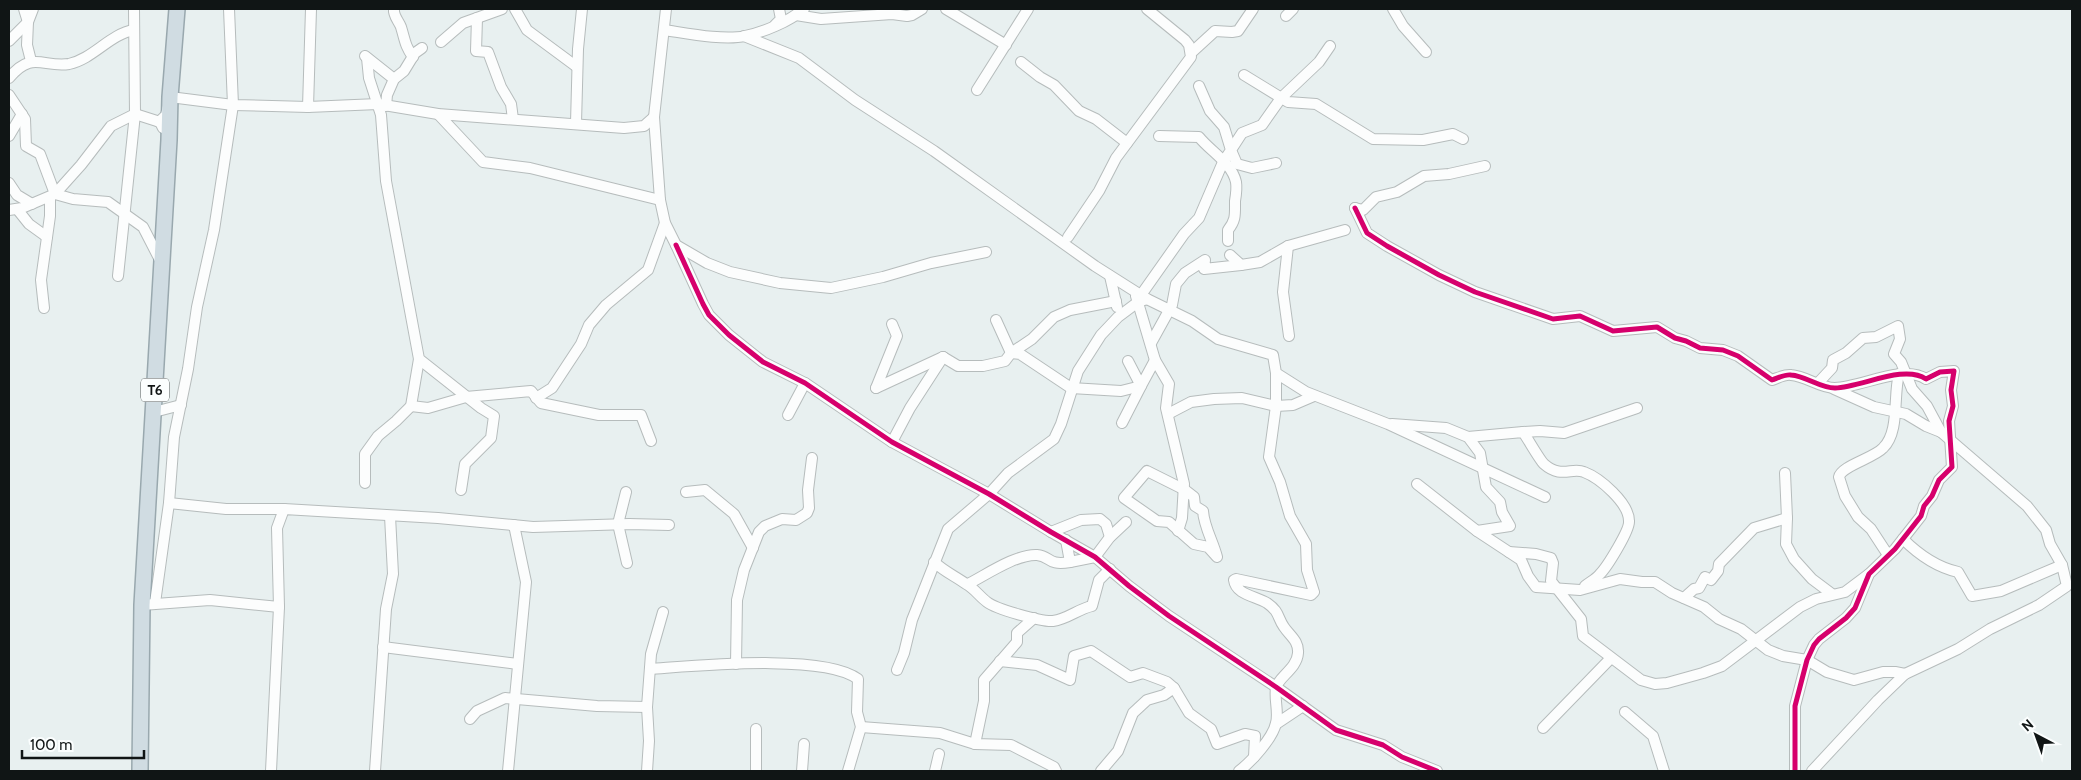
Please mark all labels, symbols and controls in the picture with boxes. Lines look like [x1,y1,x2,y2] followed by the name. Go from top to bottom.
[141,378,169,402] road number: T6
[2011,710,2061,760] north arrow
[2018,715,2037,735] text: N
[22,728,145,760] scale bar
[30,736,72,754] text: 100 m

